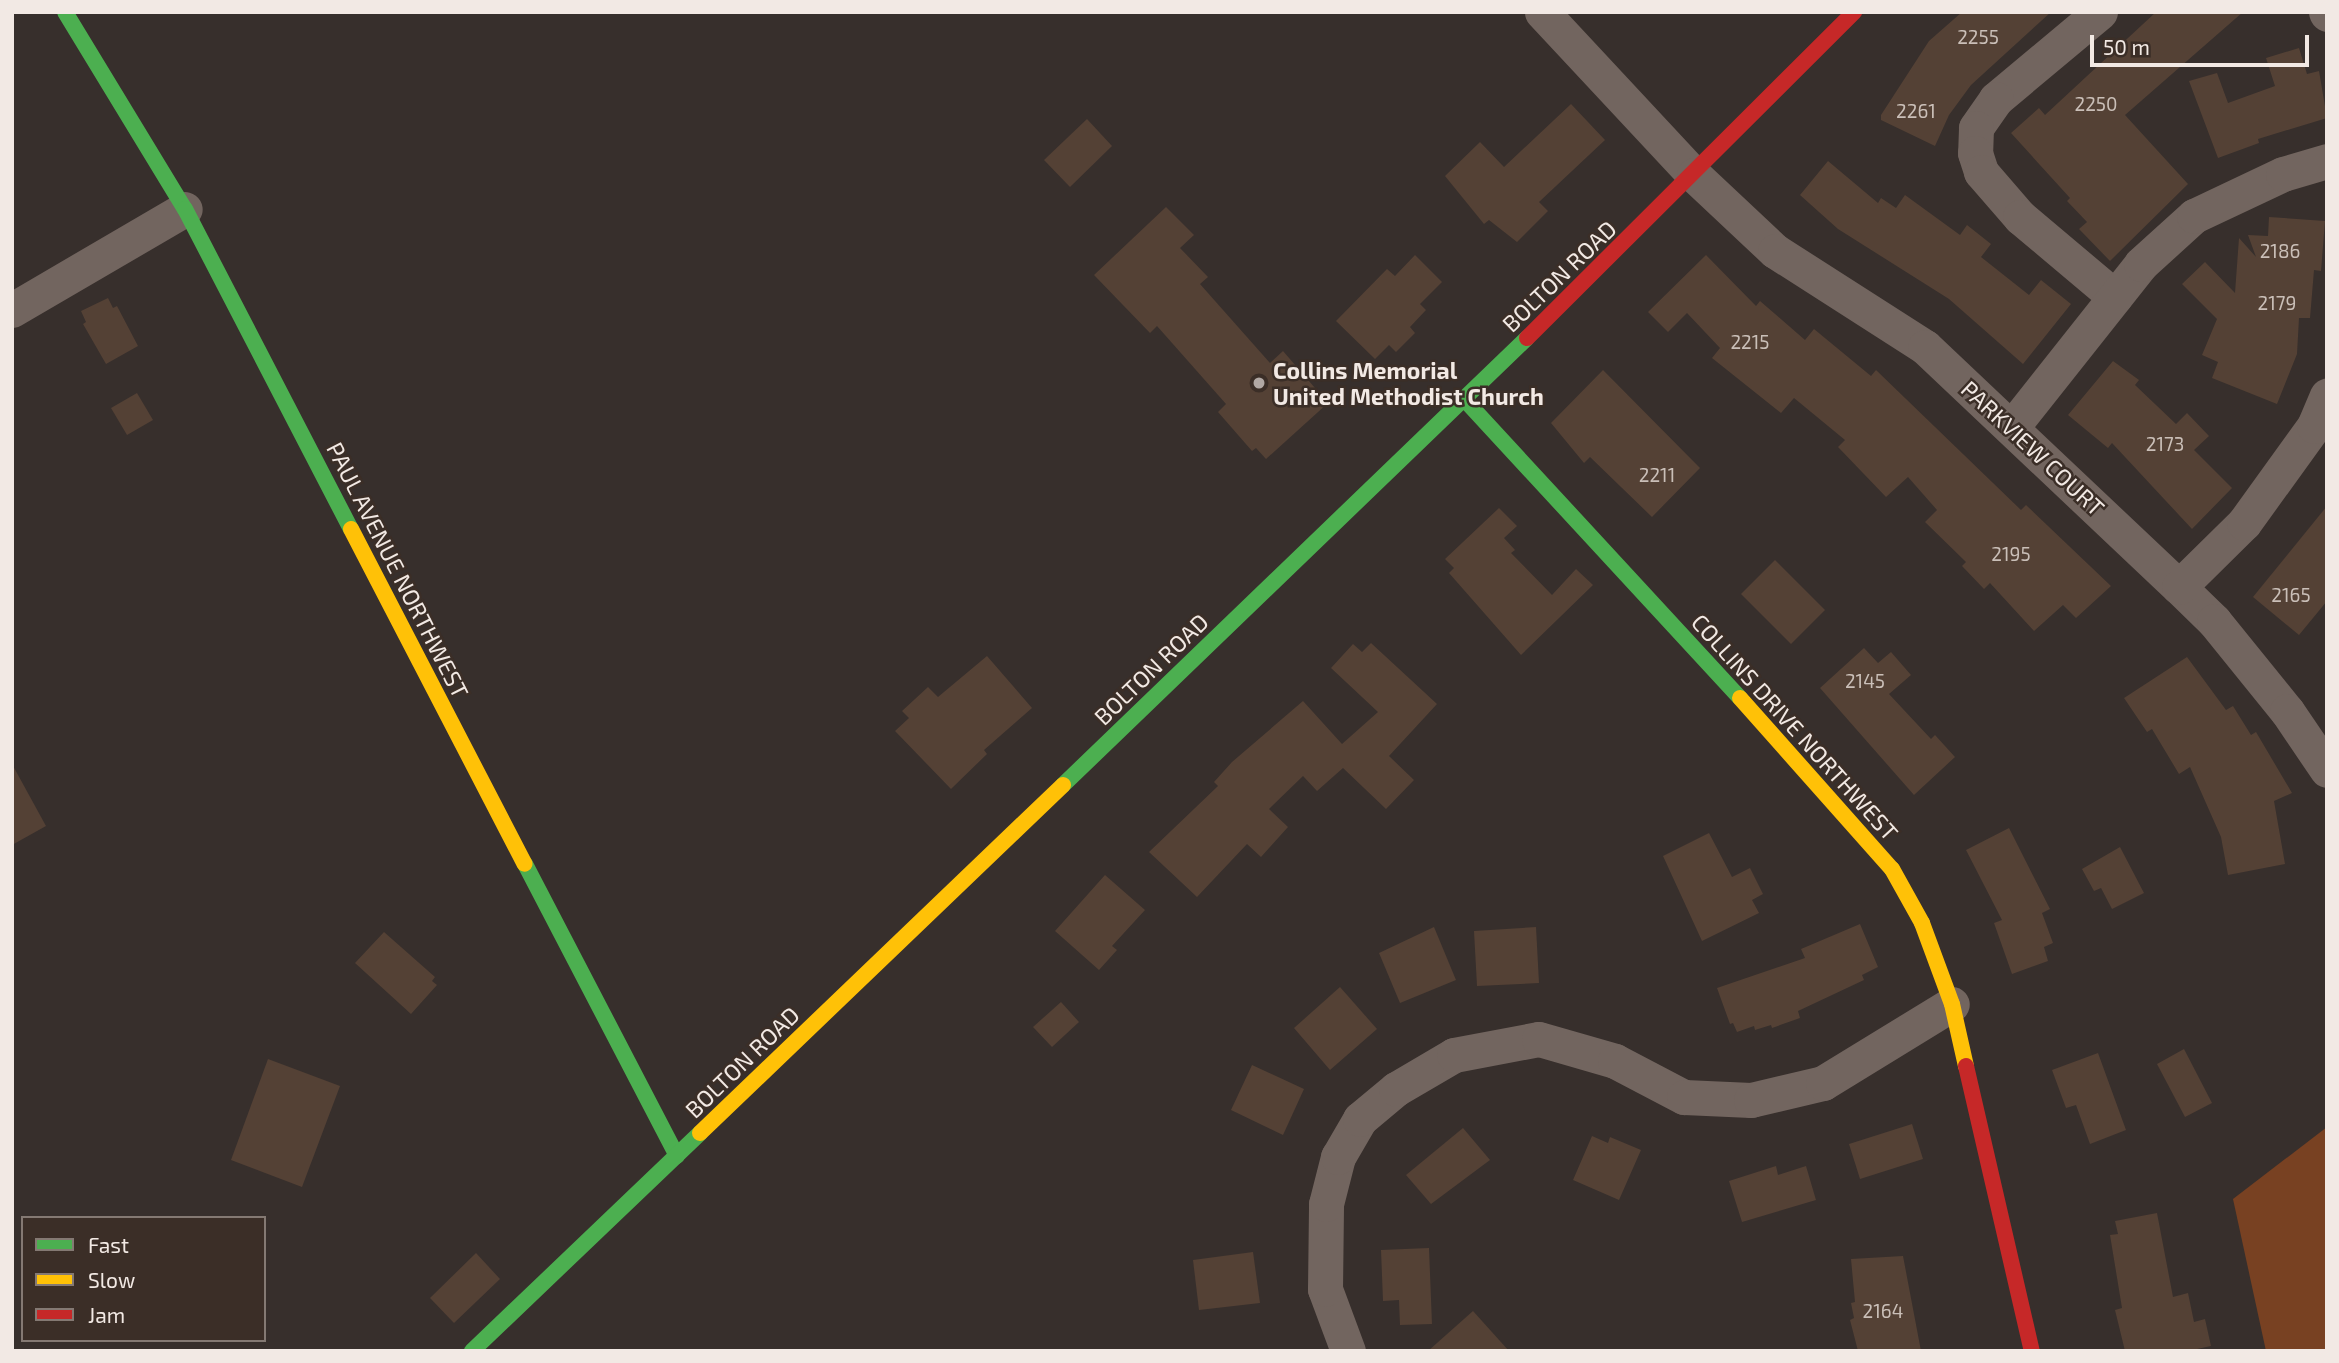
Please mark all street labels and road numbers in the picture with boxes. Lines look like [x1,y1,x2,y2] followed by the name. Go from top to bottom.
[1496,215,1622,337] street label: BOLTON ROAD
[1956,375,2110,521] street label: PARKVIEW COURT
[321,437,475,703] street label: PAUL AVENUE NORTHWEST
[1088,608,1214,730] street label: BOLTON ROAD
[1686,608,1904,846] street label: COLLINS DRIVE NORTHWEST
[679,1001,805,1123] street label: BOLTON ROAD

